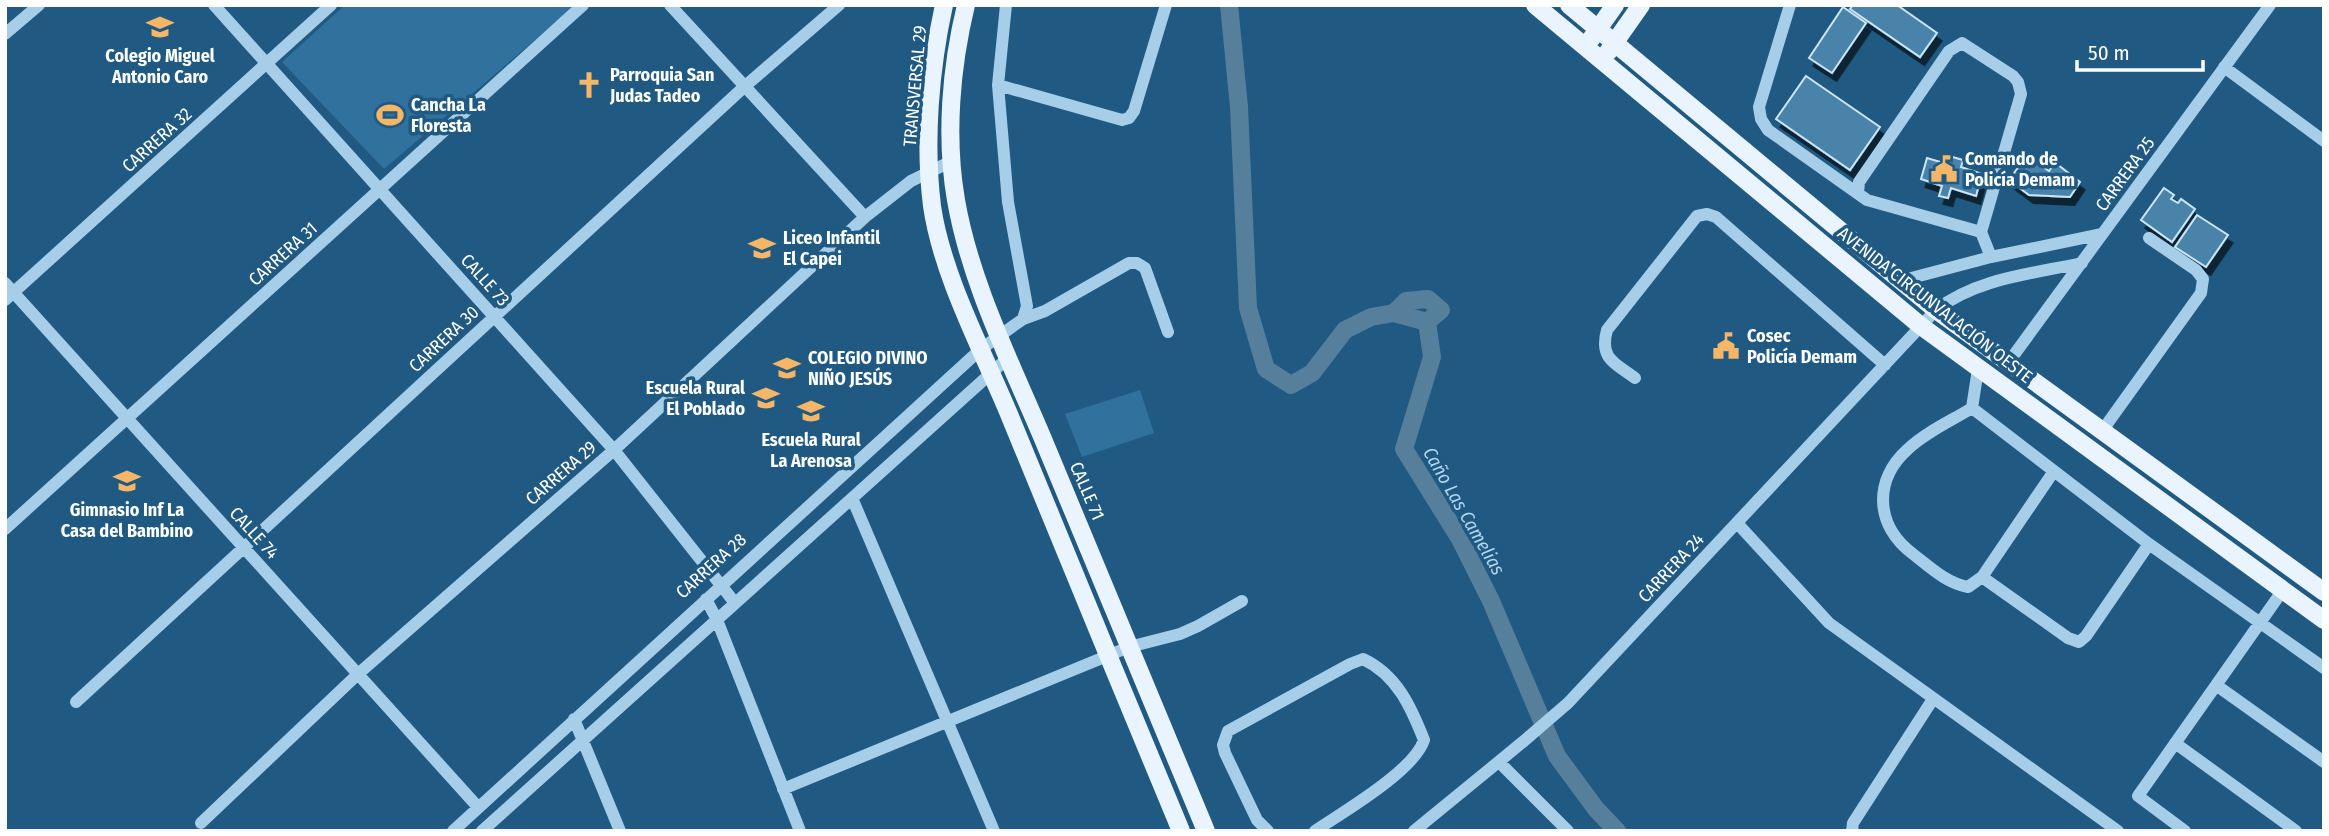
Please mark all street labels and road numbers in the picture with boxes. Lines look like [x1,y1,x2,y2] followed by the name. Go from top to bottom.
[899,25,931,147] street label: TRANSVERSAL 29
[118,103,196,177] street label: CARRERA 32
[2091,133,2159,215] street label: CARRERA 25
[244,217,322,291] street label: CARRERA 31
[1833,222,2037,388] street label: AVENIDA CIRCUNVALACIÓN OESTE
[456,249,514,311] street label: CALLE 73
[404,301,484,377] street label: CARRERA 30
[521,436,601,510] street label: CARRERA 29
[1065,458,1109,524] street label: CALLE 71
[225,502,283,564] street label: CALLE 74
[671,529,751,603] street label: CARRERA 28
[1633,529,1709,607] street label: CARRERA 24

